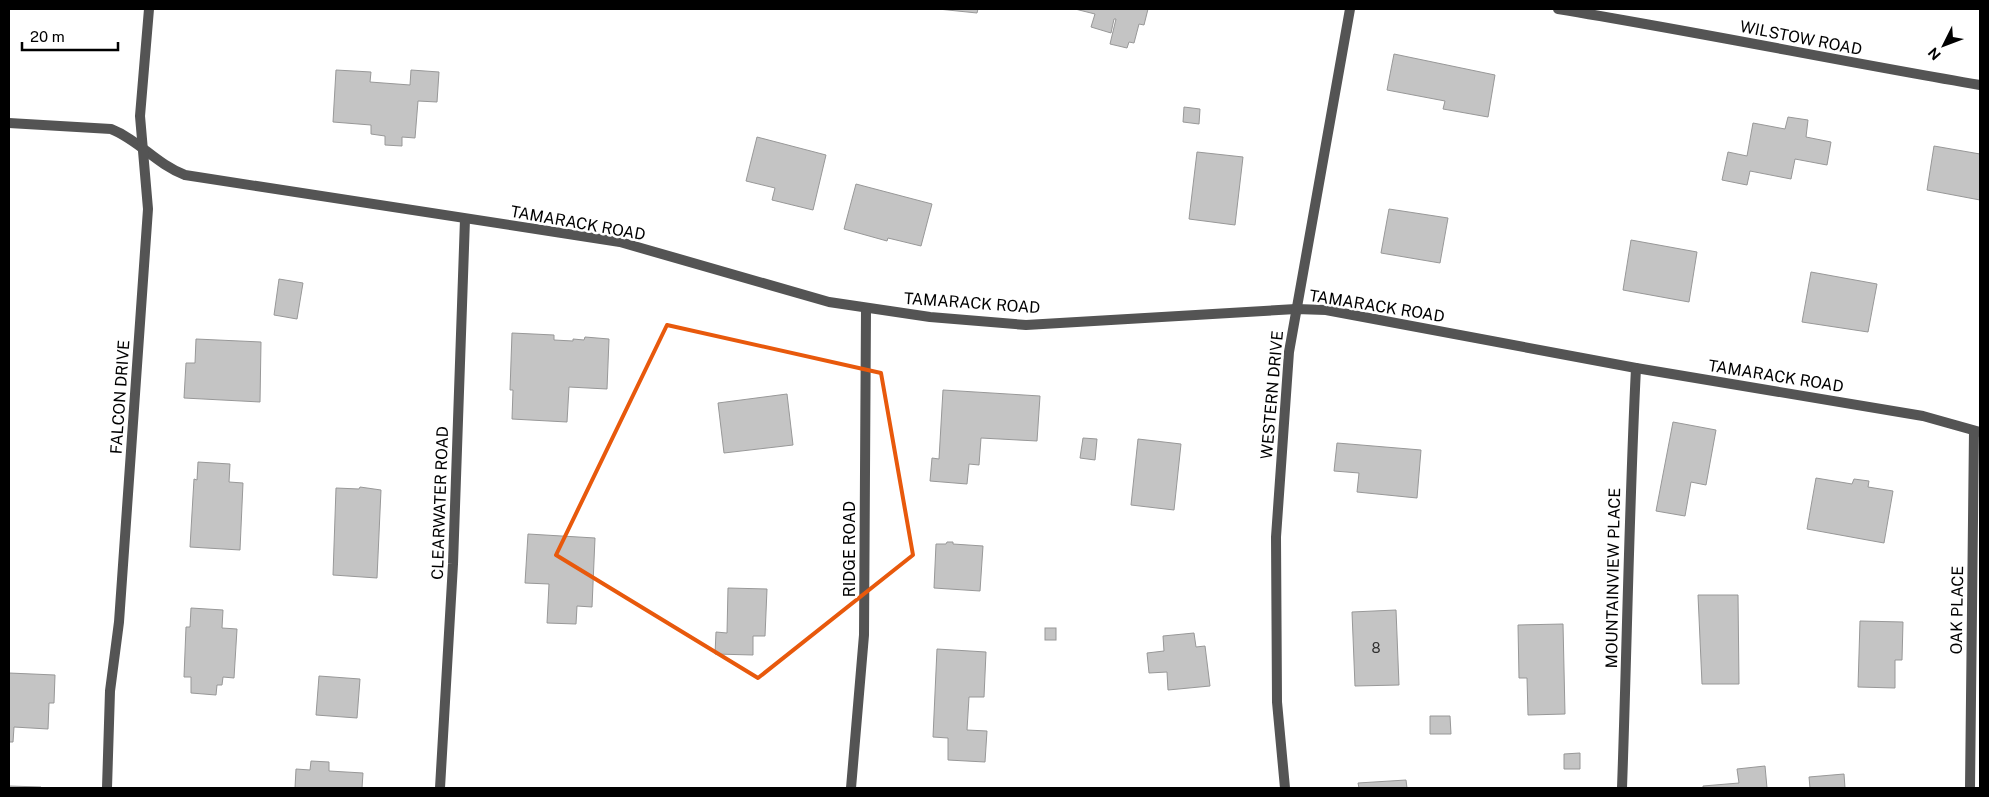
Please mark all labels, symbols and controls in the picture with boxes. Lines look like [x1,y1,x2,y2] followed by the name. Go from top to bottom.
[1738,17,1864,59] street label: WILSTOW ROAD
[22,20,119,52] scale bar
[1919,20,1969,70] north arrow
[30,28,65,45] text: 20 m
[1925,44,1944,63] text: N
[509,202,647,244] street label: TAMARACK ROAD
[1308,286,1446,326] street label: TAMARACK ROAD
[903,289,1041,317] street label: TAMARACK ROAD
[1257,330,1287,460] street label: WESTERN DRIVE
[107,339,133,455] street label: FALCON DRIVE
[1707,356,1845,396] street label: TAMARACK ROAD
[428,426,452,580] street label: CLEARWATER ROAD
[1602,487,1624,669] street label: MOUNTAINVIEW PLACE
[840,501,859,597] street label: RIDGE ROAD
[1947,565,1967,655] street label: OAK PLACE
[1371,640,1381,656] house number: 8

